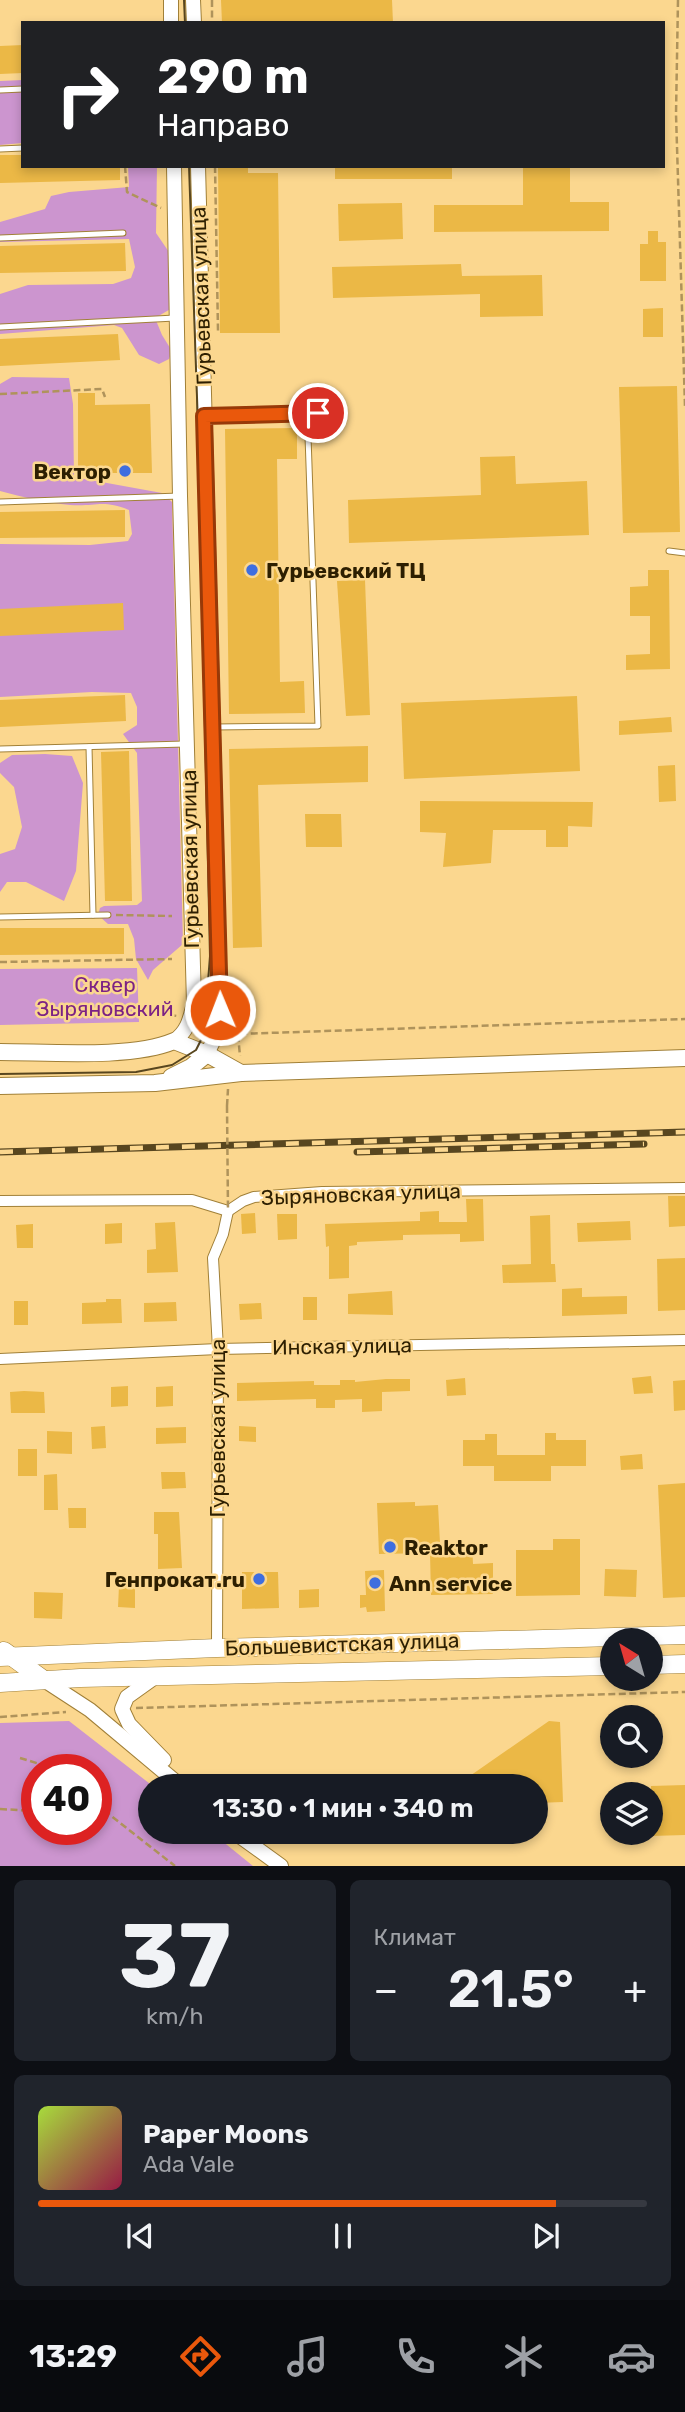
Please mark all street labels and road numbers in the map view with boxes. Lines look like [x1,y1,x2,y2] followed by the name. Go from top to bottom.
[185,206,217,386] street label: Гурьевская улица
[176,769,204,949] street label: Гурьевская улица
[261,1178,461,1210] street label: Зыряновская улица
[272,1332,412,1360] street label: Инская улица
[205,1339,230,1517] street label: Гурьевская улица
[224,1627,460,1661] street label: Большевистская улица

